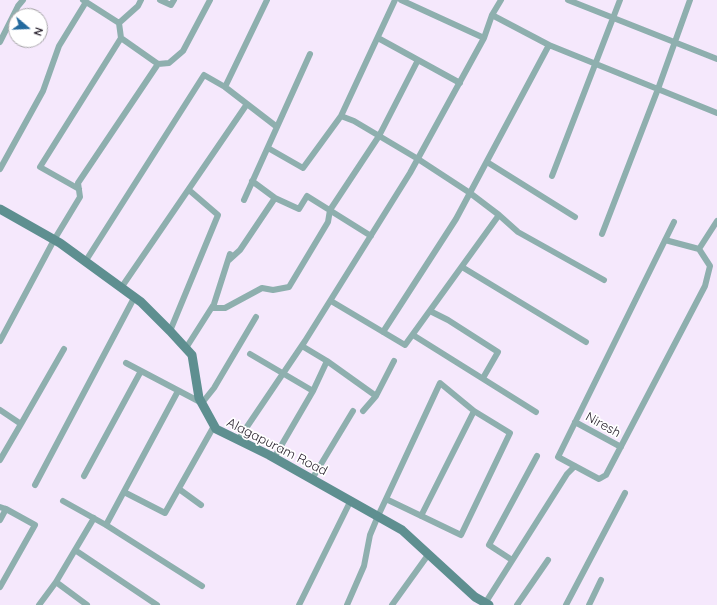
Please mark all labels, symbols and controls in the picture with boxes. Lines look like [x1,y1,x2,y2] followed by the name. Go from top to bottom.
[8,8,48,48] north arrow
[30,25,46,38] text: N
[583,409,623,441] street label: Niresh
[224,415,330,479] street label: Alagapuram Road

